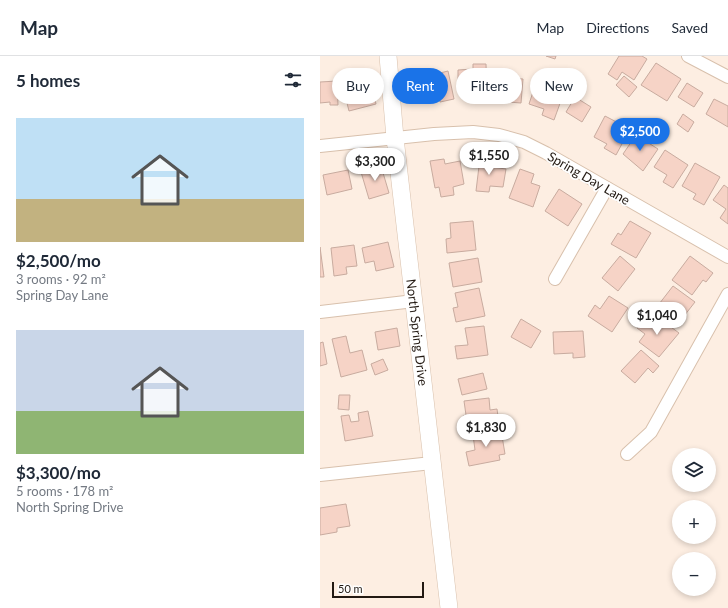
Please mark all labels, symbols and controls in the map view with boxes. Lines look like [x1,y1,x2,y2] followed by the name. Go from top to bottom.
[20,16,58,39] text: Map
[537,19,564,36] text: Map
[586,19,649,36] text: Directions
[671,19,708,36] text: Saved
[332,68,384,104] chip: Buy
[392,68,448,104] chip: Rent
[456,68,522,104] chip: Filters
[530,68,587,104] chip: New
[282,69,304,91] icon: filters
[16,70,80,91] text: 5 homes
[607,118,673,152] pin: $2,500
[620,123,660,139] text: $2,500
[456,142,522,176] pin: $1,550
[124,144,196,216] icon: home
[469,147,509,163] text: $1,550
[342,148,408,182] pin: $3,300
[545,148,633,208] street label: Spring Day Lane
[355,153,395,169] text: $3,300
[16,250,101,271] text: $2,500/mo
[16,271,106,287] text: 3 rooms · 92 m²
[403,278,431,387] street label: North Spring Drive
[16,287,108,303] text: Spring Day Lane
[624,302,690,336] pin: $1,040
[637,307,677,323] text: $1,040
[124,356,196,428] icon: home
[453,414,519,448] pin: $1,830
[466,419,506,435] text: $1,830
[672,448,716,596] map controls
[672,448,716,492] button: layers
[16,462,101,483] text: $3,300/mo
[16,483,113,499] text: 5 rooms · 178 m²
[16,499,123,515] text: North Spring Drive
[672,500,716,544] button: +
[672,552,716,596] button: −
[332,580,424,599] scale bar
[338,582,363,595] text: 50 m

